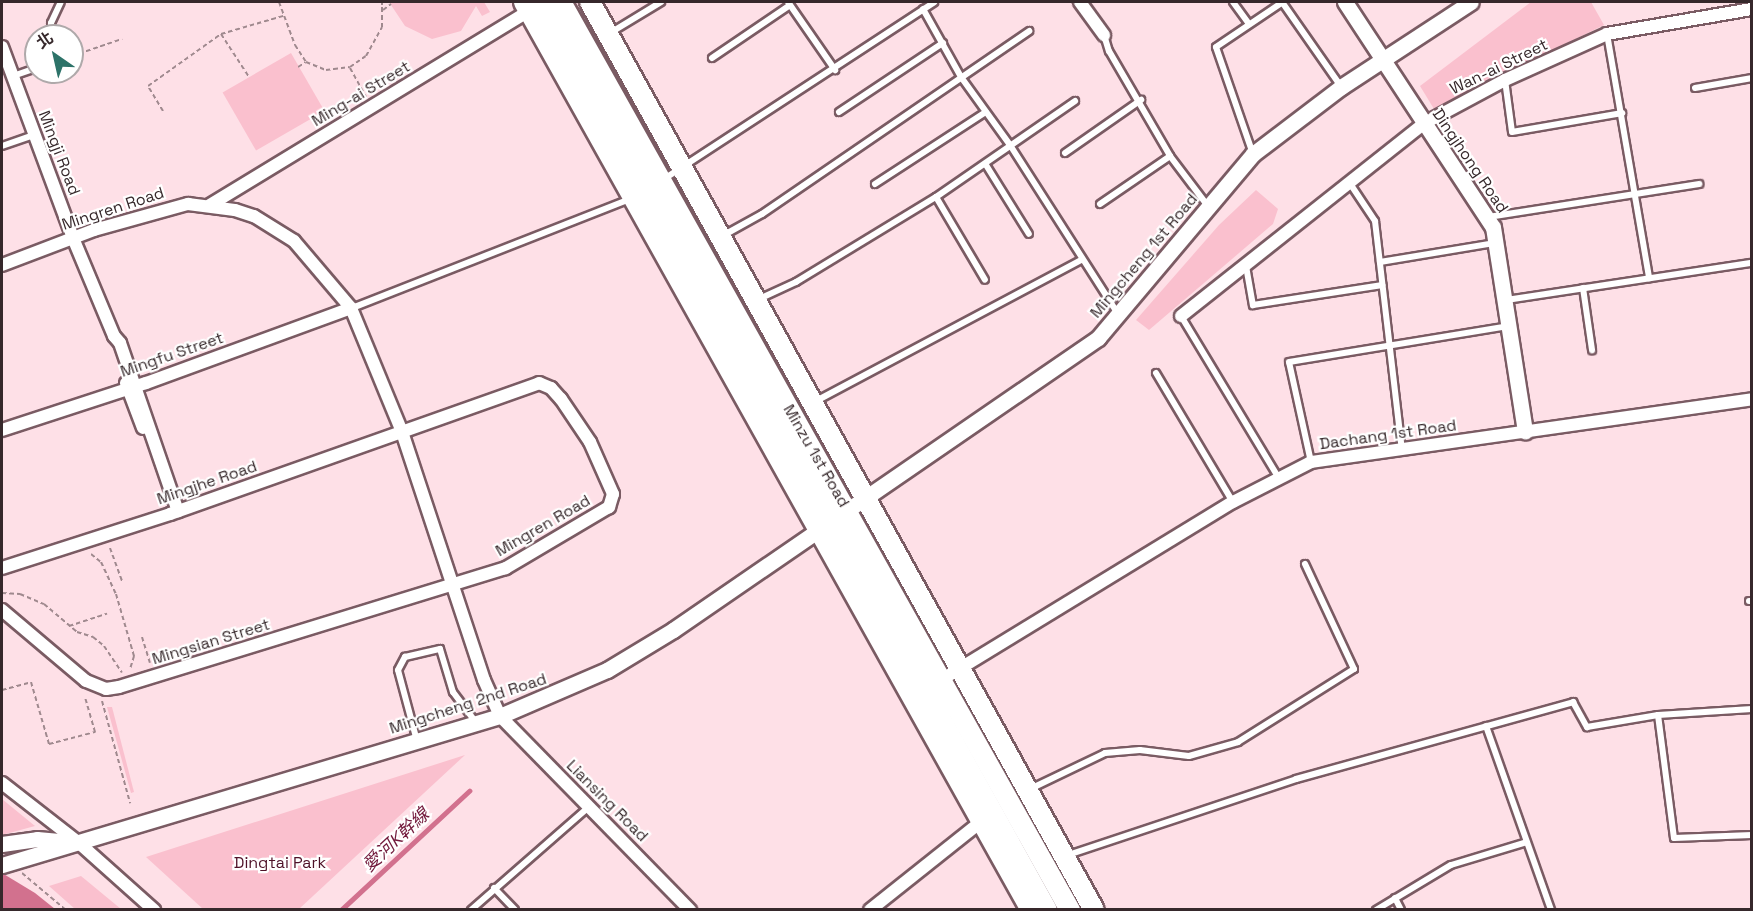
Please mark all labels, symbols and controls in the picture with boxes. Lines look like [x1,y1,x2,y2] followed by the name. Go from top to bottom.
[24,24,84,84] north arrow
[32,27,57,54] text: 北
[1447,35,1551,99] street label: Wan-ai Street
[308,57,414,131] street label: Ming-ai Street
[1428,105,1512,217] street label: Dingjhong Road
[34,108,84,198] street label: Mingji Road
[60,183,166,235] street label: Mingren Road
[1086,190,1202,322] street label: Mingcheng 1st Road
[118,328,226,382] street label: Mingfu Street
[779,401,853,511] street label: Minzu 1st Road
[1318,416,1458,454] street label: Dachang 1st Road
[154,457,260,509] street label: Mingjhe Road
[492,491,594,561] street label: Mingren Road
[150,615,272,669] street label: Mingsian Street
[387,670,549,738] street label: Mingcheng 2nd Road
[562,756,652,846] street label: Liansing Road
[358,804,434,876] water label: 愛河K幹線
[234,853,326,873] park label: Dingtai Park

